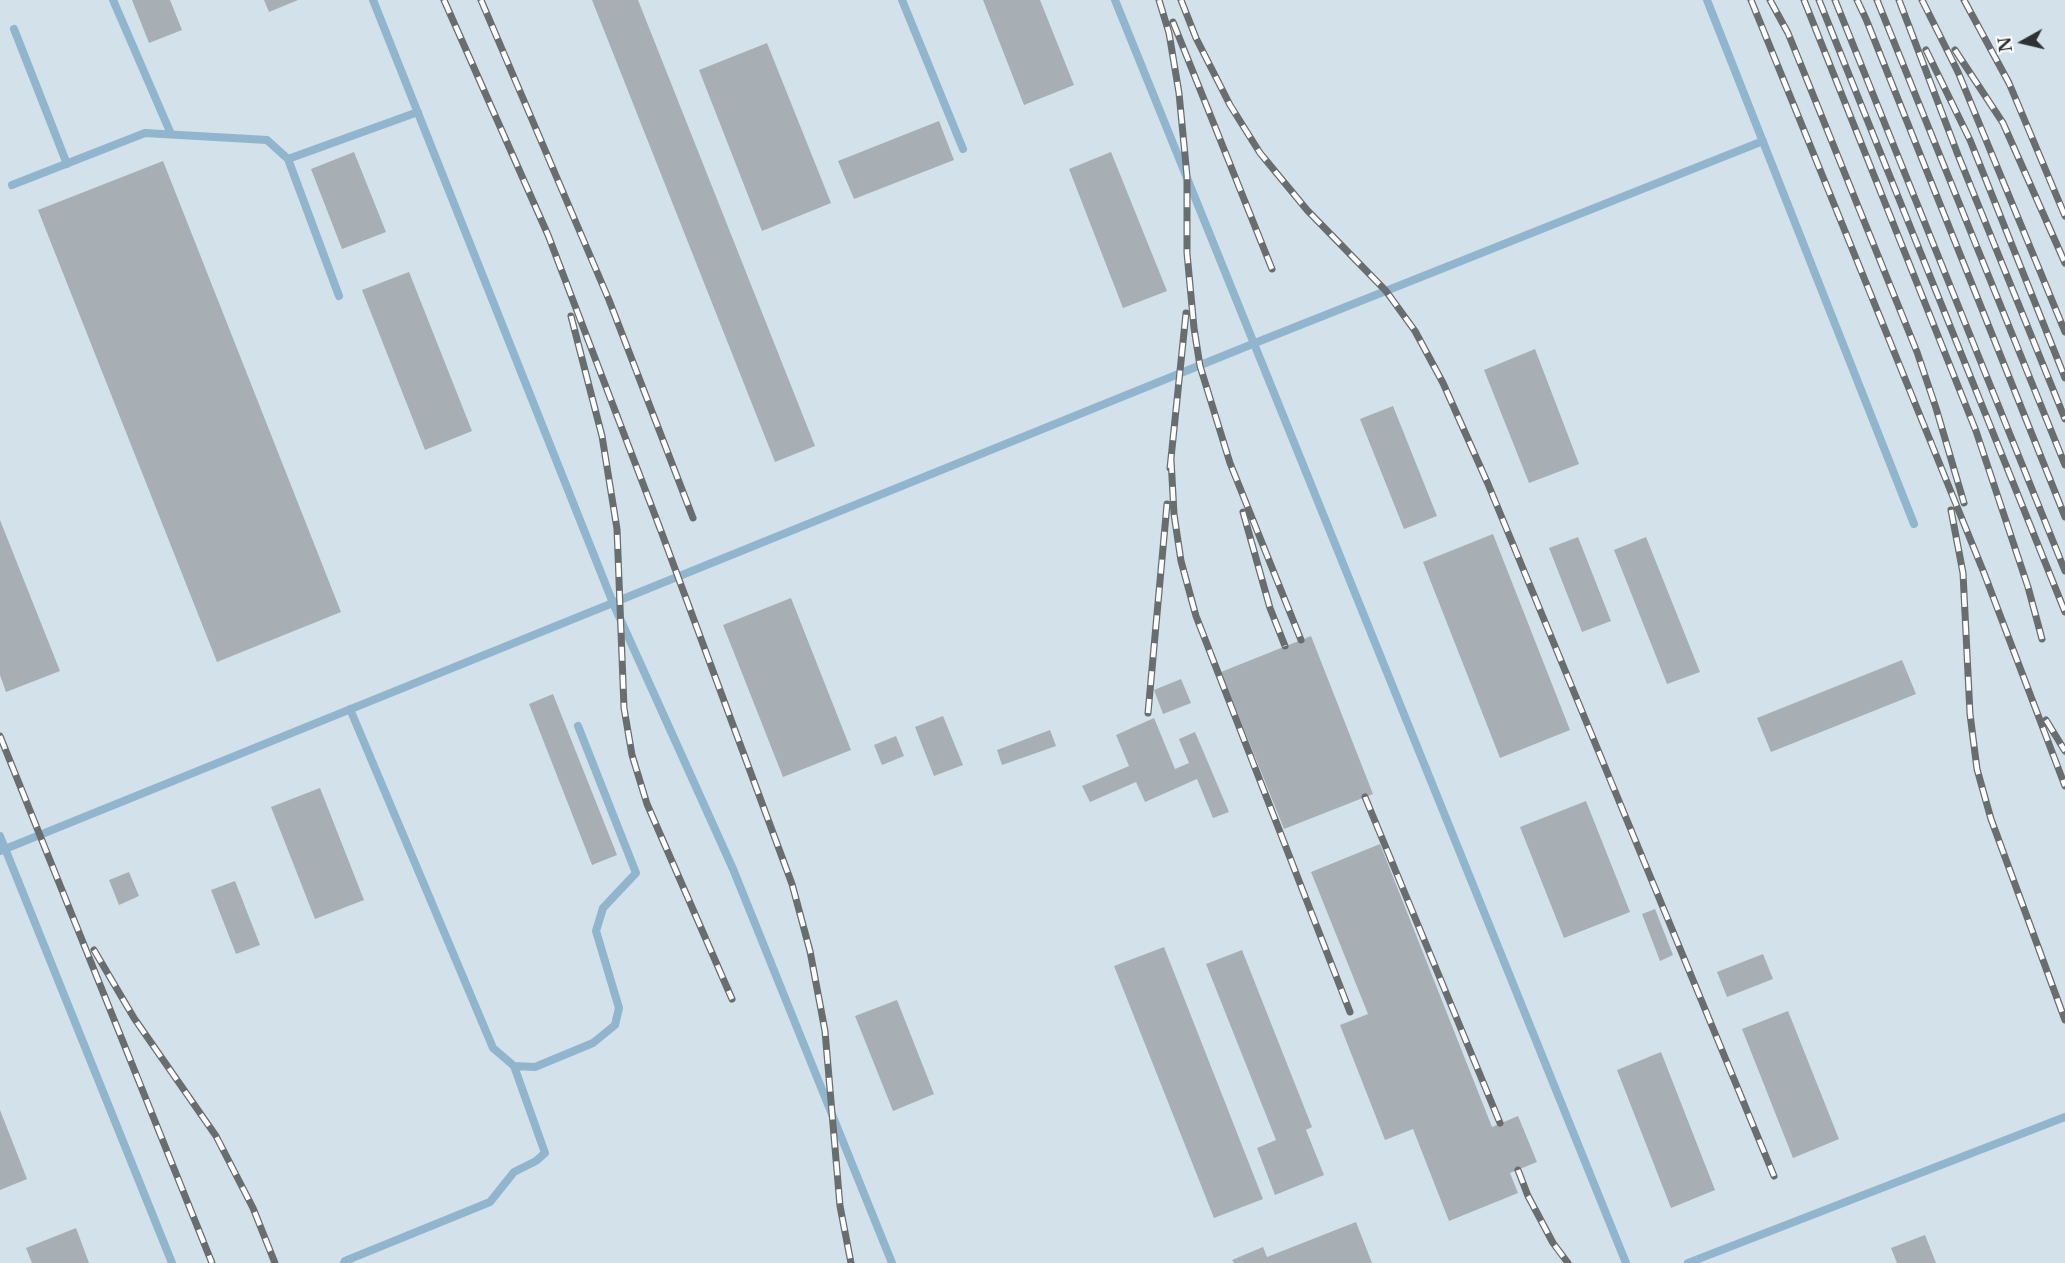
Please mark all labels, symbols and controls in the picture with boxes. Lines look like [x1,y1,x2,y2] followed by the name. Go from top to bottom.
[1993,12,2053,72] north arrow
[1994,36,2016,53] text: N

